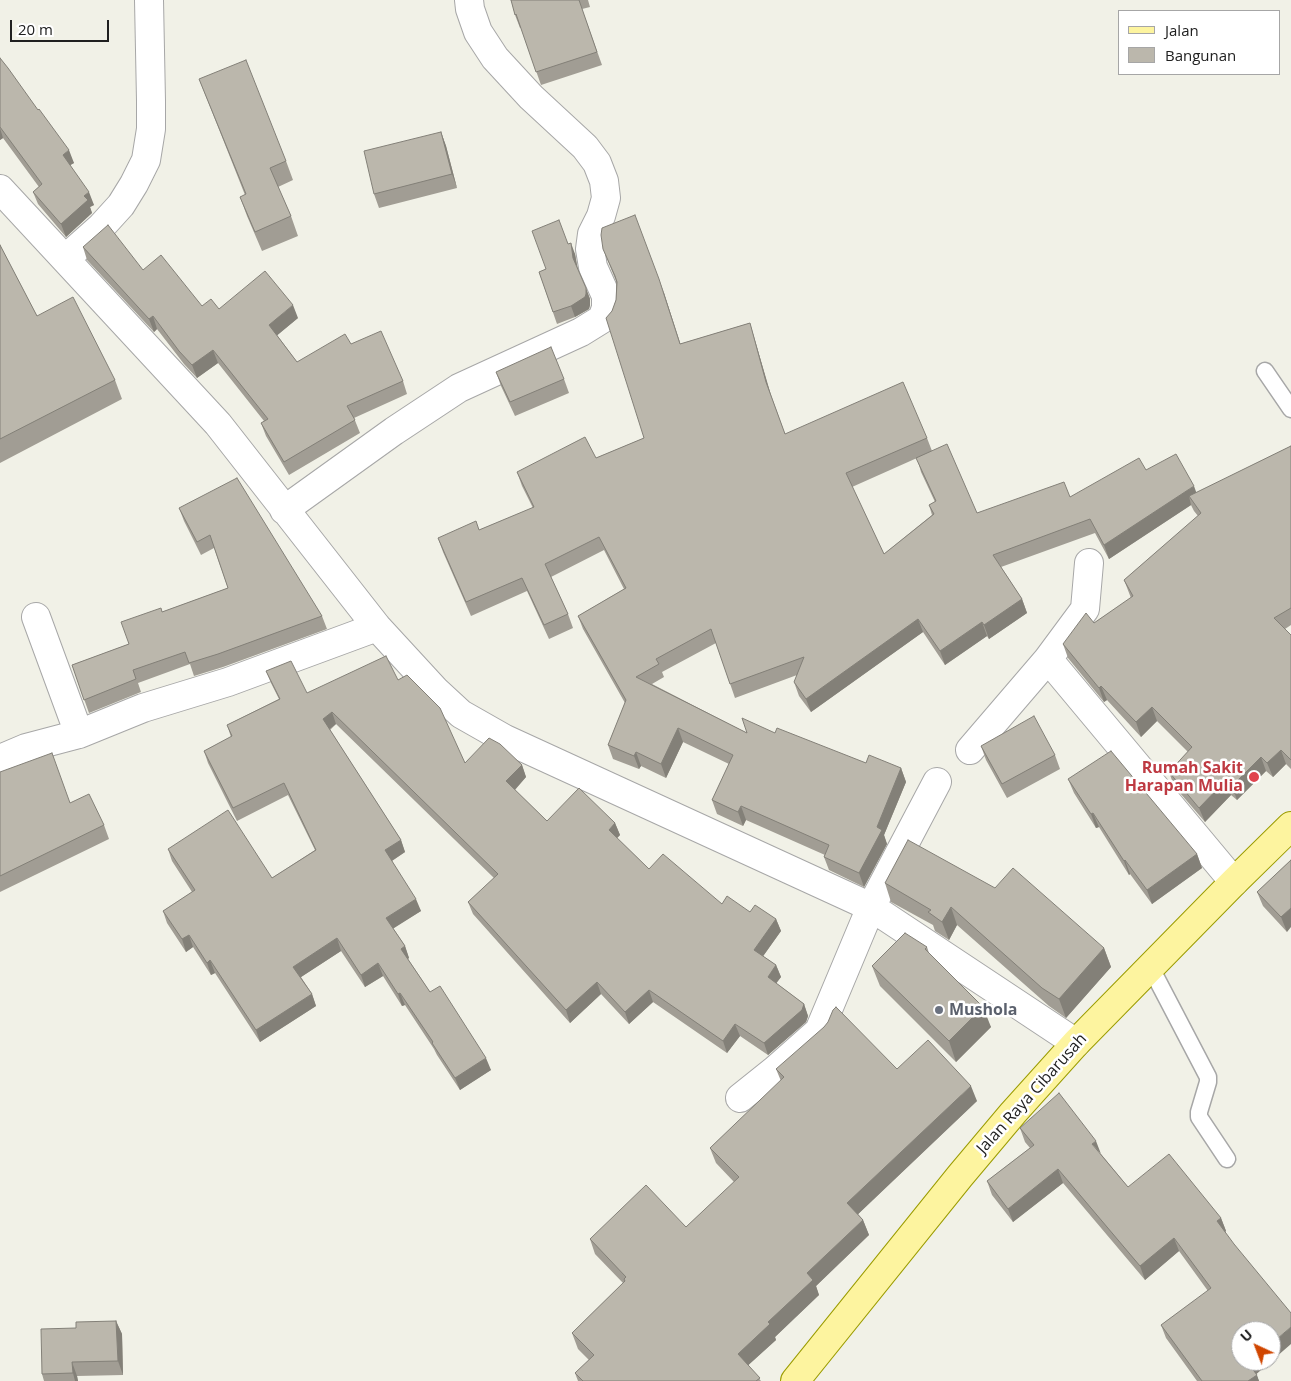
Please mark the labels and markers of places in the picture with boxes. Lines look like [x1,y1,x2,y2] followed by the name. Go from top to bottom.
[1125,758,1243,796] place label: Rumah Sakit Harapan Mulia
[1247,770,1261,784] marker: Rumah Sakit Harapan Mulia
[949,1000,1018,1020] place label: Mushola
[933,1004,945,1016] marker: Mushola

